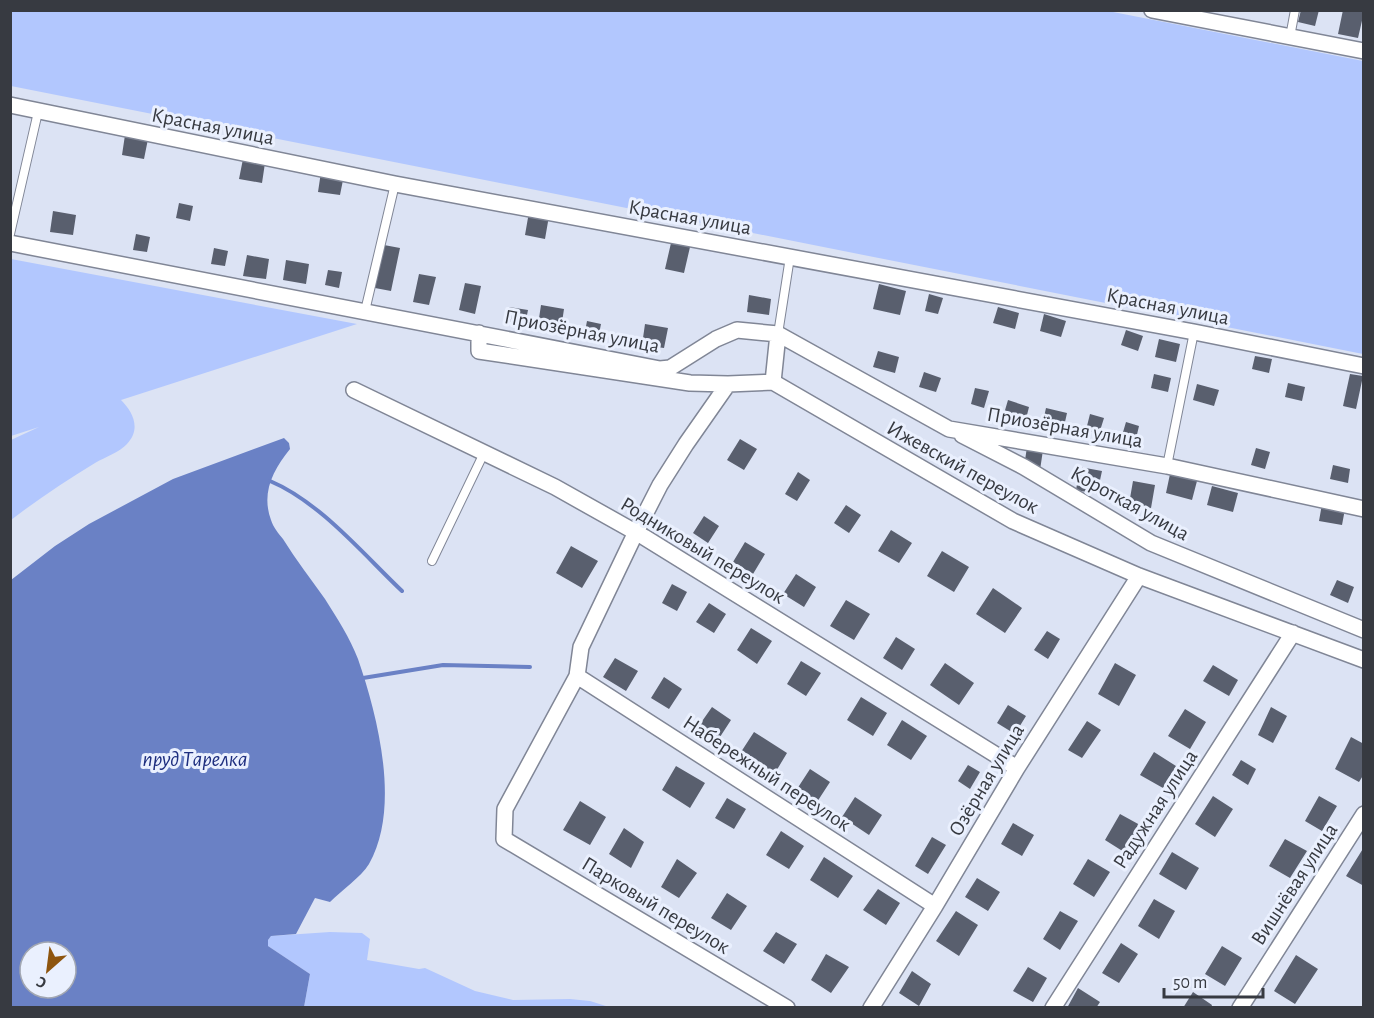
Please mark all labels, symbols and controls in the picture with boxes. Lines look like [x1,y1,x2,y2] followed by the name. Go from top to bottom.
[150,104,276,149] street label: Красная улица
[627,196,753,239] street label: Красная улица
[1105,284,1231,329] street label: Красная улица
[502,306,662,357] street label: Приозёрная улица
[985,403,1145,452] street label: Приозёрная улица
[883,417,1042,518] street label: Ижевский переулок
[1067,462,1193,545] street label: Короткая улица
[617,493,789,608] street label: Родниковый переулок
[679,712,855,836] street label: Набережный переулок
[945,720,1028,840] street label: Озёрная улица
[1109,746,1202,872] street label: Радужная улица
[143,748,247,771] water label: пруд Тарелка
[1247,819,1342,949] street label: Вишнёвая улица
[578,853,734,958] street label: Парковый переулок
[18,940,78,1000] north arrow
[1164,961,1263,999] scale bar
[34,973,49,992] text: С
[1173,974,1207,992] text: 50 m

